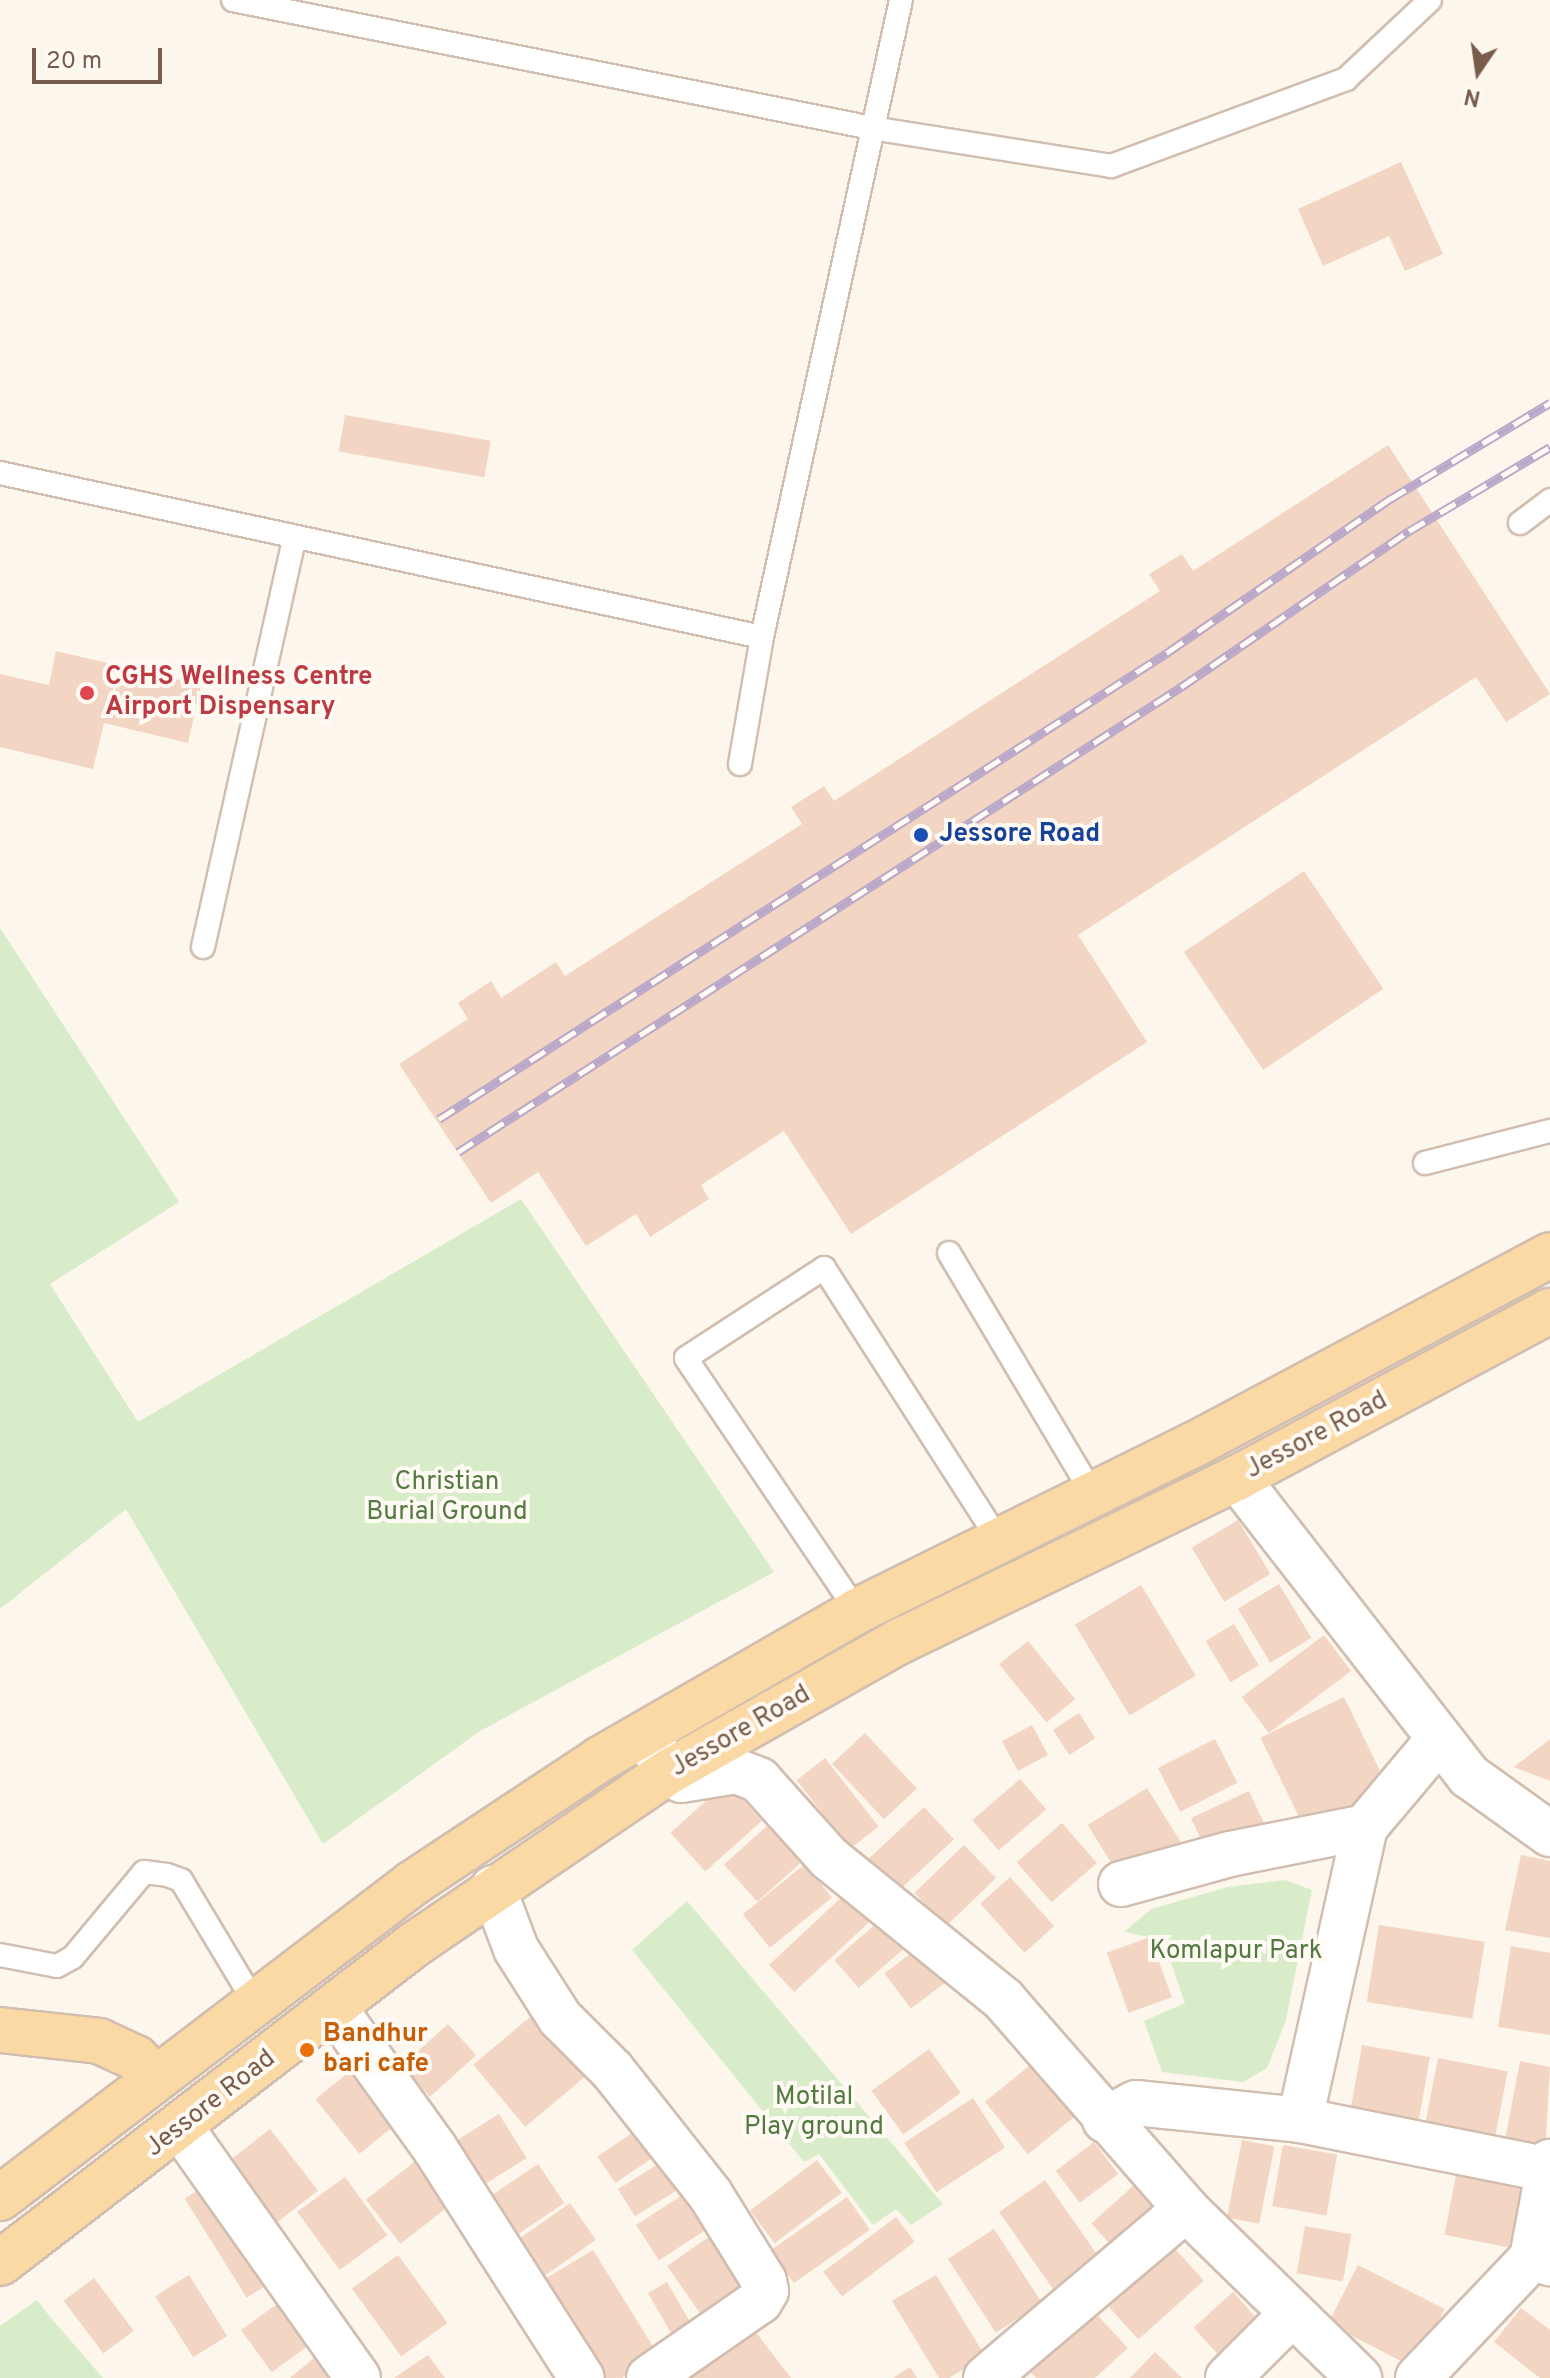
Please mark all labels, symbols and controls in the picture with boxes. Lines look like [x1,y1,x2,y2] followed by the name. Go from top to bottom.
[36,32,166,82] scale bar
[1438,32,1518,112] north arrow
[46,47,102,77] text: 20 m
[1462,81,1483,111] text: N
[105,662,373,724] place label: CGHS Wellness Centre Airport Dispensary
[76,682,98,704] marker: CGHS Wellness Centre Airport Dispensary
[939,819,1100,851] place label: Jessore Road
[910,824,932,846] marker: Jessore Road
[1241,1386,1393,1486] street label: Jessore Road
[366,1467,528,1528] park label: Christian Burial Ground
[666,1679,816,1785] street label: Jessore Road
[1149,1936,1323,1968] park label: Komlapur Park
[323,2019,429,2080] place label: Bandhur bari cafe
[298,2041,316,2059] marker: Bandhur bari cafe
[140,2044,282,2164] street label: Jessore Road
[744,2082,884,2144] park label: Motilal Play ground

